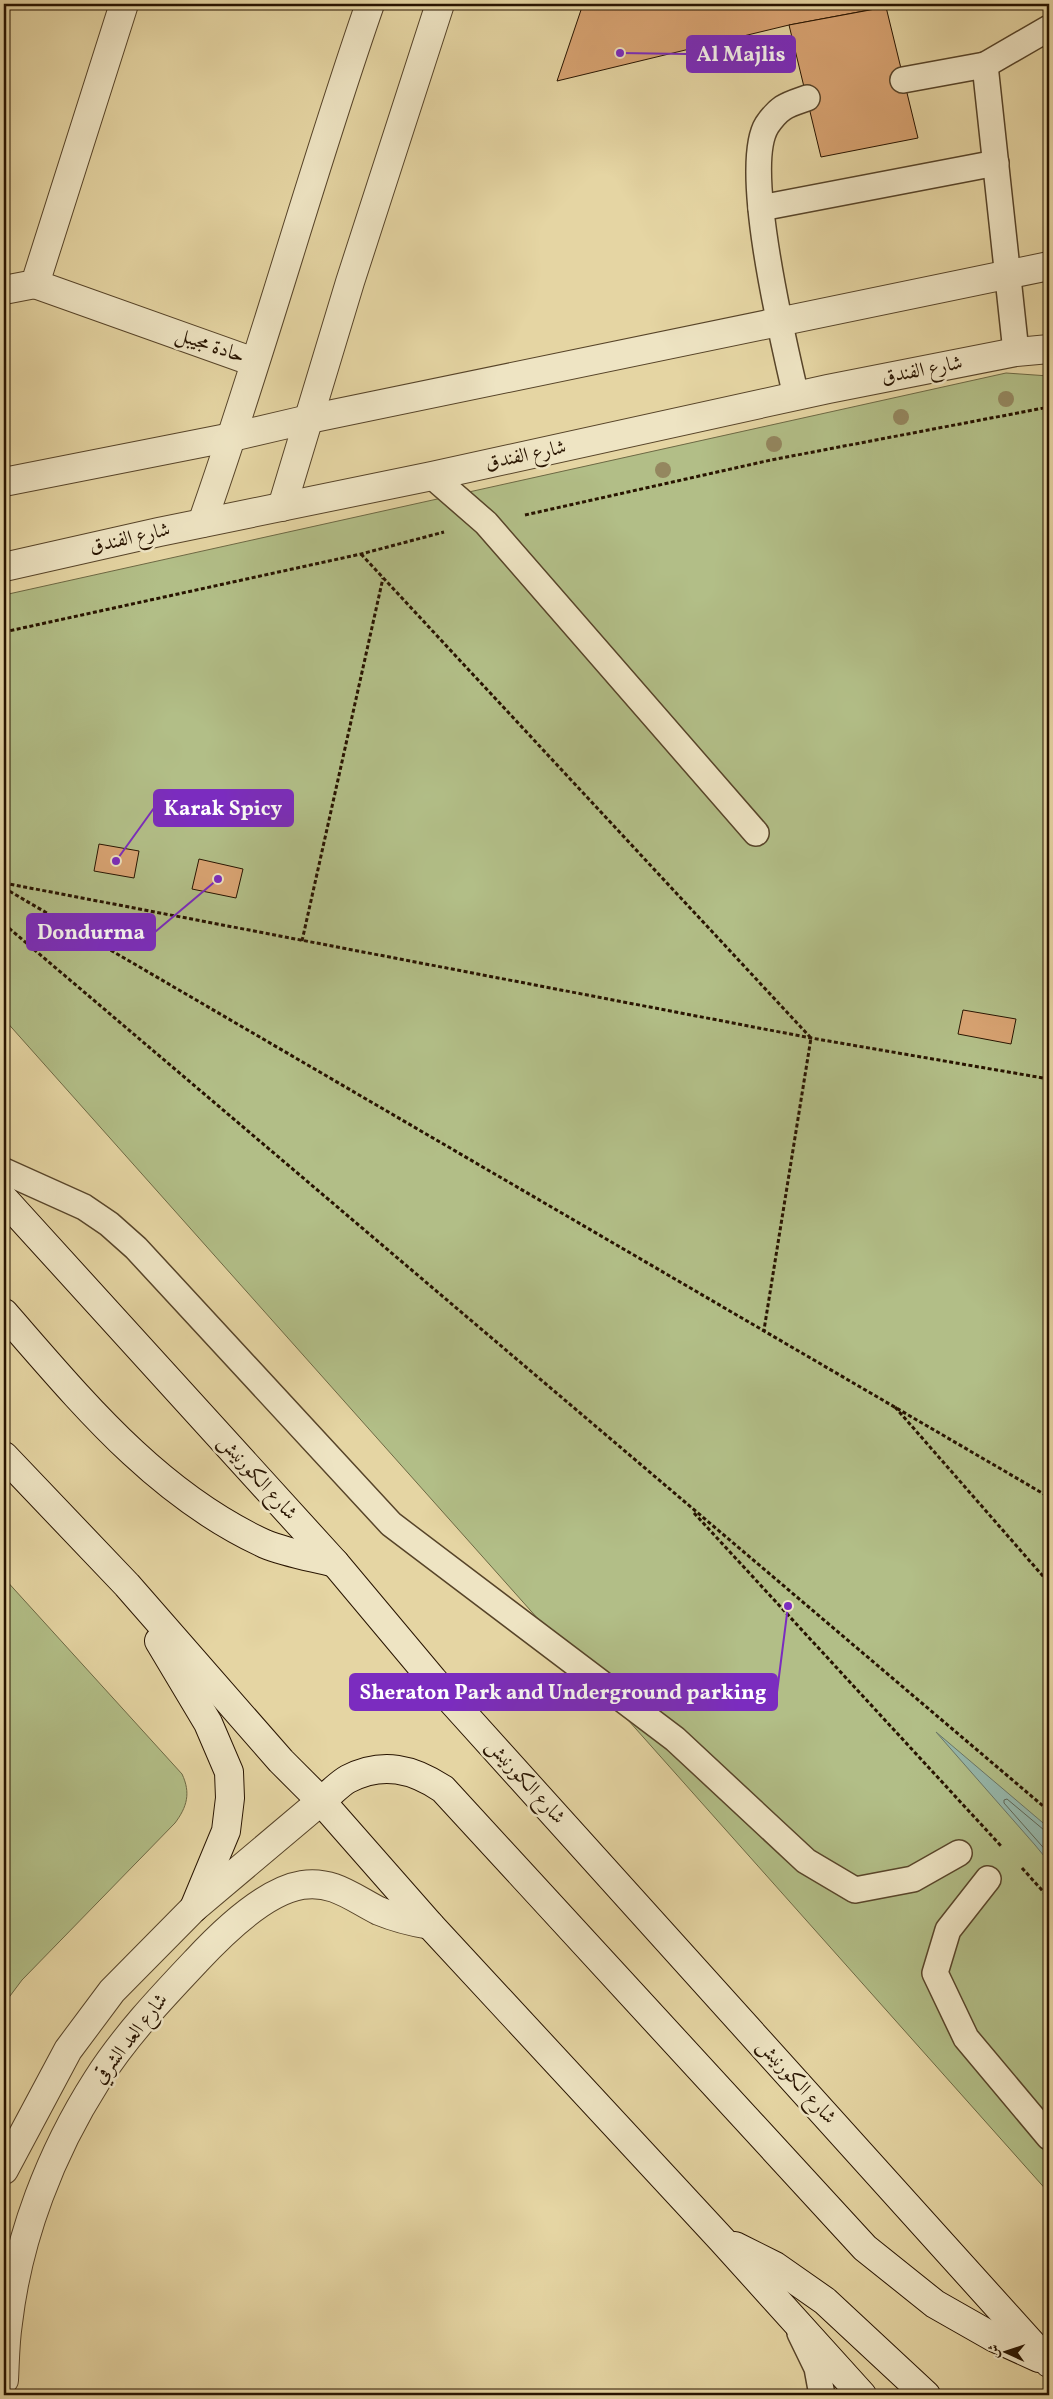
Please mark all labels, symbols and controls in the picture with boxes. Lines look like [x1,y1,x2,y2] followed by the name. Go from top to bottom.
[687,36,795,72] callout: Al Majlis
[697,41,785,70] text: Al Majlis
[171,321,249,371] street label: حادة مجيبل
[879,349,965,395] street label: شارع الفندق
[483,434,570,480] street label: شارع الفندق
[87,516,174,564] street label: شارع الفندق
[154,790,293,826] callout: Karak Spicy
[164,795,282,824] text: Karak Spicy
[27,914,155,950] callout: Dondurma
[37,919,145,948] text: Dondurma
[209,1429,303,1528] street label: شارع الكورنيش
[350,1674,777,1710] callout: Sheraton Park and Underground parking
[360,1679,766,1708] text: Sheraton Park and Underground parking
[477,1733,571,1832] street label: شارع الكورنيش
[87,1988,177,2091] street label: شارع العد الشرقي
[748,2033,842,2132] street label: شارع الكورنيش
[980,2326,1030,2376] north arrow
[985,2344,1004,2359] text: ش

